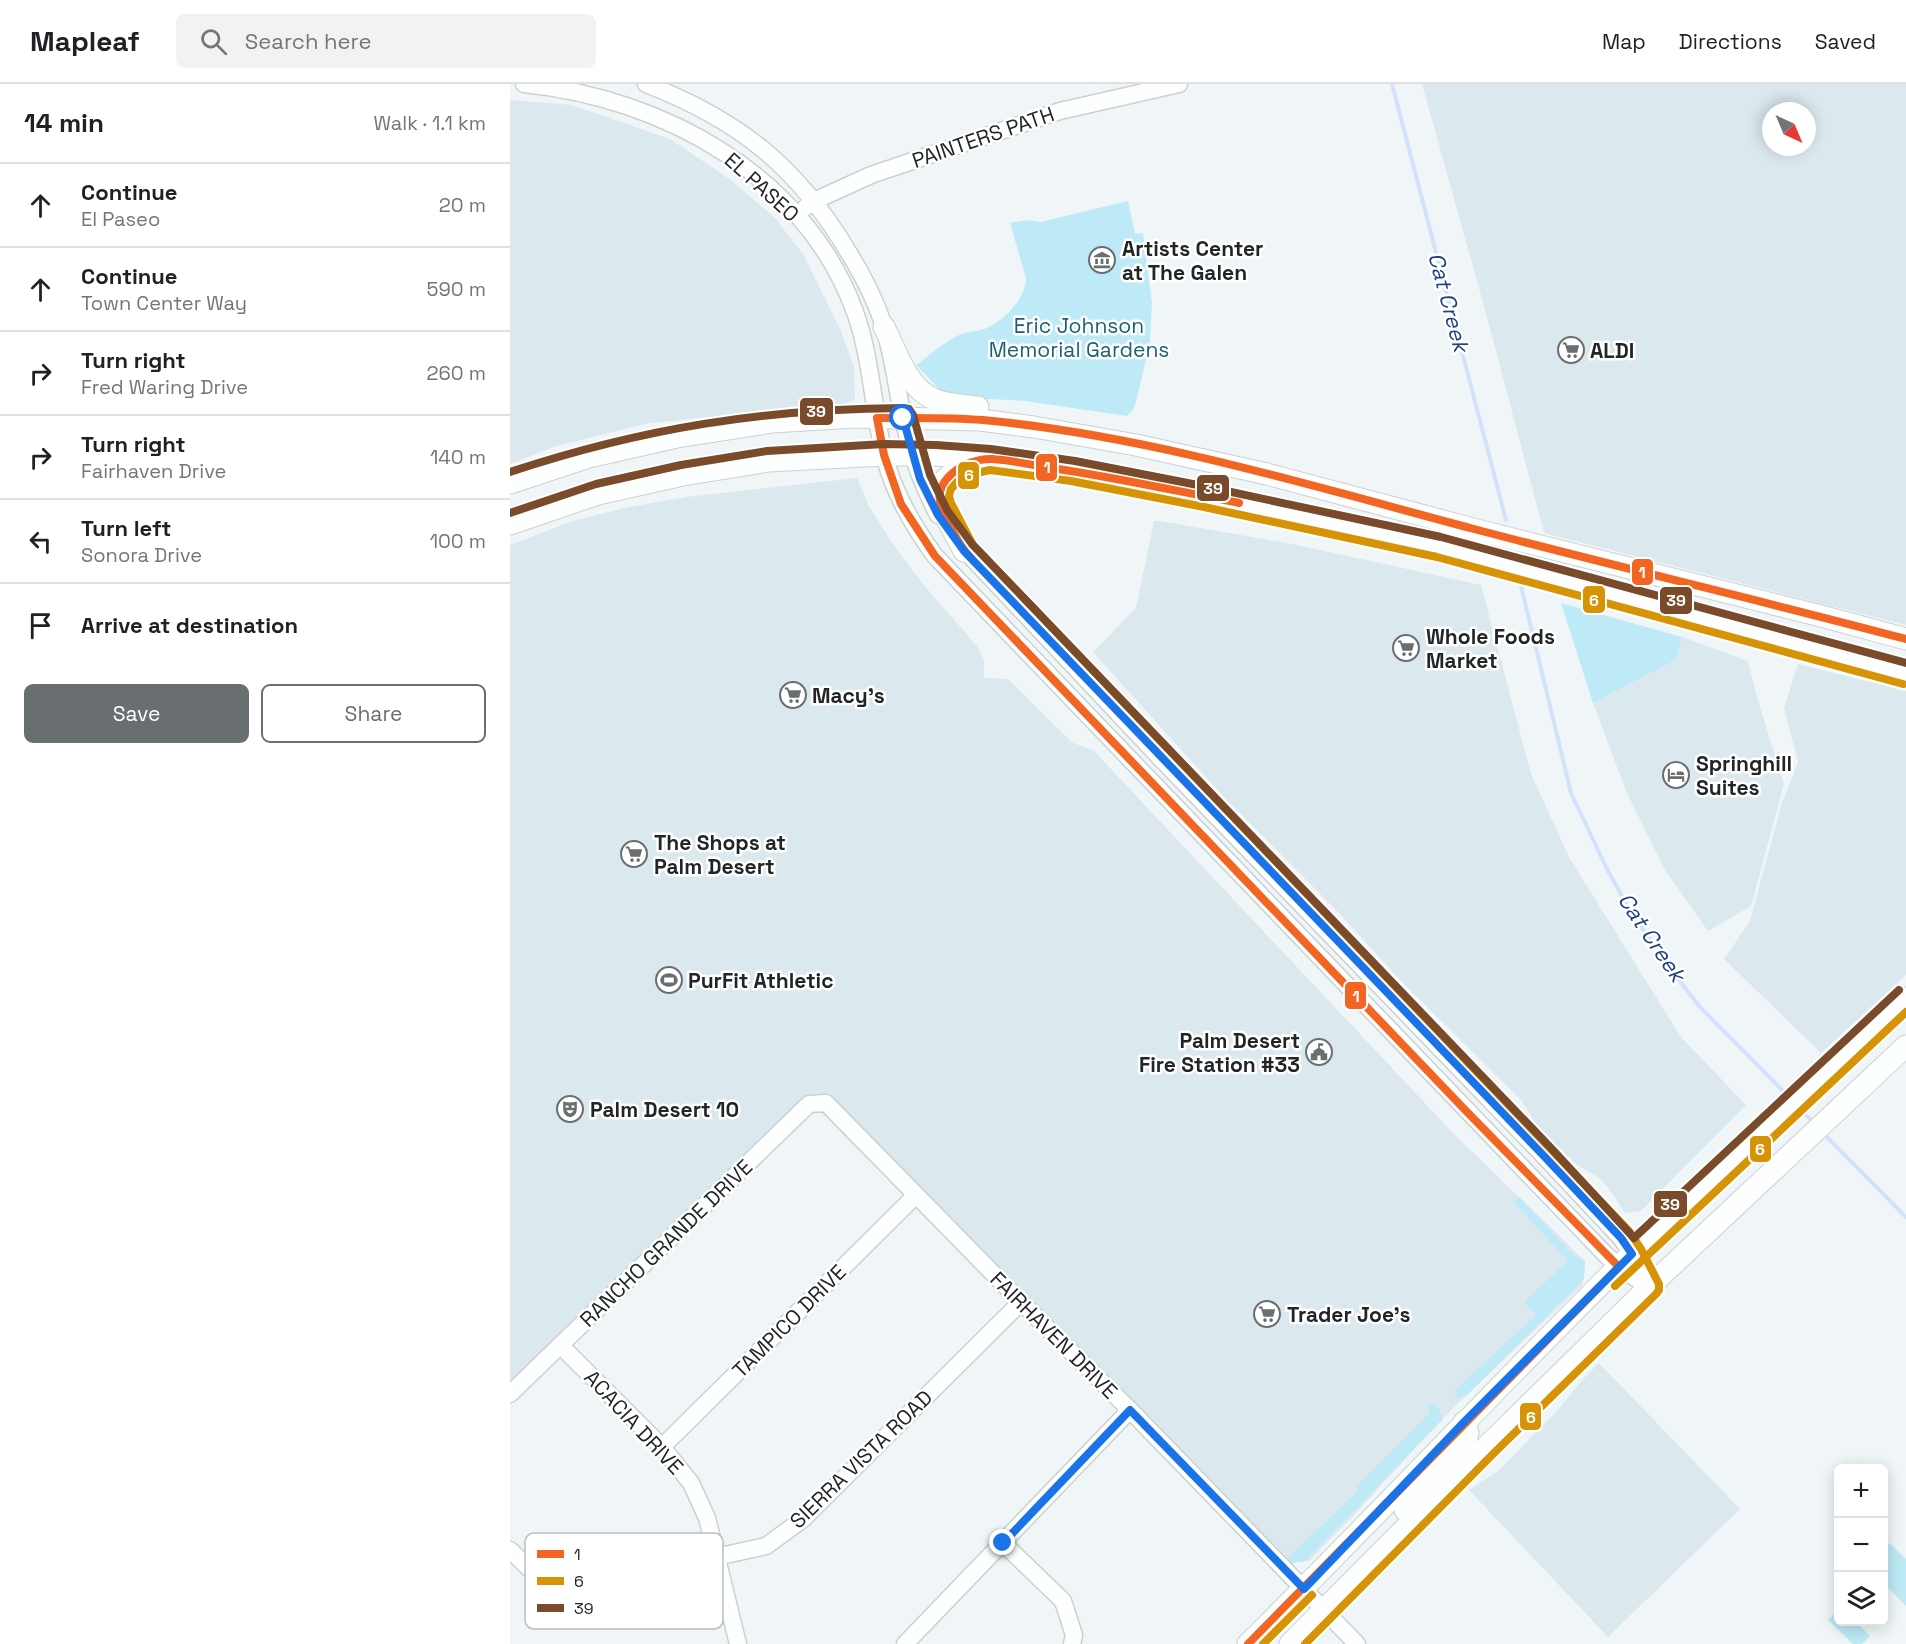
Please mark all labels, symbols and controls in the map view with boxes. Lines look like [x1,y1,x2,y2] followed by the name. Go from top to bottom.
[176,14,596,68] search box
[30,23,140,59] text: Mapleaf
[197,25,230,58] icon: search
[245,27,372,55] text: Search here
[1602,28,1646,55] text: Map
[1679,28,1782,55] text: Directions
[1815,28,1876,55] text: Saved
[908,100,1058,174] street label: PAINTERS PATH
[1762,102,1816,156] north arrow
[24,106,104,140] text: 14 min
[373,110,486,136] text: Walk · 1.1 km
[719,146,805,228] street label: EL PASEO
[81,178,177,206] text: Continue
[24,189,57,222] icon: ahead
[439,192,486,218] text: 20 m
[81,206,160,232] text: El Paseo
[1122,235,1263,286] place label: Artists Center at The Galen
[1087,245,1117,275] museum icon: Artists Center at The Galen
[1422,249,1476,357] water label: Cat Creek
[81,262,177,290] text: Continue
[24,273,57,306] icon: ahead
[427,276,486,302] text: 590 m
[81,290,247,316] text: Town Center Way
[989,312,1169,363] park label: Eric Johnson Memorial Gardens
[1556,335,1586,365] supermarket icon: ALDI
[1590,337,1634,364] place label: ALDI
[81,346,186,374] text: Turn right
[24,357,57,390] icon: right
[427,360,486,386] text: 260 m
[81,374,248,400] text: Fred Waring Drive
[799,397,834,426] line badge: 39
[806,401,826,422] text: 39
[889,404,915,430] route start
[81,430,186,458] text: Turn right
[24,441,57,474] icon: right
[430,444,486,470] text: 140 m
[1035,453,1058,482] line badge: 1
[1043,457,1051,478] text: 1
[81,458,226,484] text: Fairhaven Drive
[957,461,980,490] line badge: 6
[964,465,974,486] text: 6
[1196,474,1230,502] line badge: 39
[1203,478,1223,499] text: 39
[81,514,171,542] text: Turn left
[24,525,57,558] icon: left
[430,528,486,554] text: 100 m
[81,542,202,568] text: Sonora Drive
[1631,558,1654,586] line badge: 1
[1638,562,1646,583] text: 1
[1582,585,1606,614] line badge: 6
[1659,586,1693,615] line badge: 39
[1589,590,1599,611] text: 6
[1666,590,1686,611] text: 39
[24,609,57,642] icon: arrive
[81,611,298,639] text: Arrive at destination
[1426,623,1555,674] place label: Whole Foods Market
[1391,633,1421,663] supermarket icon: Whole Foods Market
[778,680,808,710] supermarket icon: Macy's
[812,682,885,709] place label: Macy's
[24,684,249,743] button: Save
[261,684,486,743] button: Share
[1696,750,1792,801] place label: Springhill Suites
[1661,760,1691,790] hotel icon: Springhill Suites
[654,829,786,880] place label: The Shops at Palm Desert
[619,839,649,869] supermarket icon: The Shops at Palm Desert
[1612,887,1693,989] water label: Cat Creek
[654,965,684,995] sports icon: PurFit Athletic
[688,967,834,994] place label: PurFit Athletic
[1344,981,1367,1010] line badge: 1
[1352,986,1360,1007] text: 1
[1139,1027,1300,1078] place label: Palm Desert Fire Station #33
[1304,1037,1334,1067] public building icon: Palm Desert Fire Station #33
[555,1094,585,1124] theatre icon: Palm Desert 10
[590,1096,739,1123] place label: Palm Desert 10
[1749,1135,1772,1163] line badge: 6
[1755,1139,1765,1160] text: 6
[574,1154,758,1332] street label: RANCHO GRANDE DRIVE
[1653,1190,1688,1218] line badge: 39
[1660,1194,1680,1215] text: 39
[726,1258,852,1384] street label: TAMPICO DRIVE
[985,1266,1123,1404] street label: FAIRHAVEN DRIVE
[1252,1299,1282,1329] supermarket icon: Trader Joe's
[1287,1301,1411,1328] place label: Trader Joe's
[579,1364,689,1480] street label: ACACIA DRIVE
[784,1384,938,1534] street label: SIERRA VISTA ROAD
[1519,1402,1542,1431] line badge: 6
[1526,1407,1536,1428] text: 6
[1834,1464,1888,1626] map controls
[1834,1464,1888,1518] button: +
[1834,1518,1888,1572] button: −
[989,1529,1015,1555] route end
[525,1533,723,1629] legend
[574,1544,581,1565] text: 1
[574,1571,584,1592] text: 6
[1834,1572,1888,1626] button: layers
[574,1598,593,1619] text: 39

